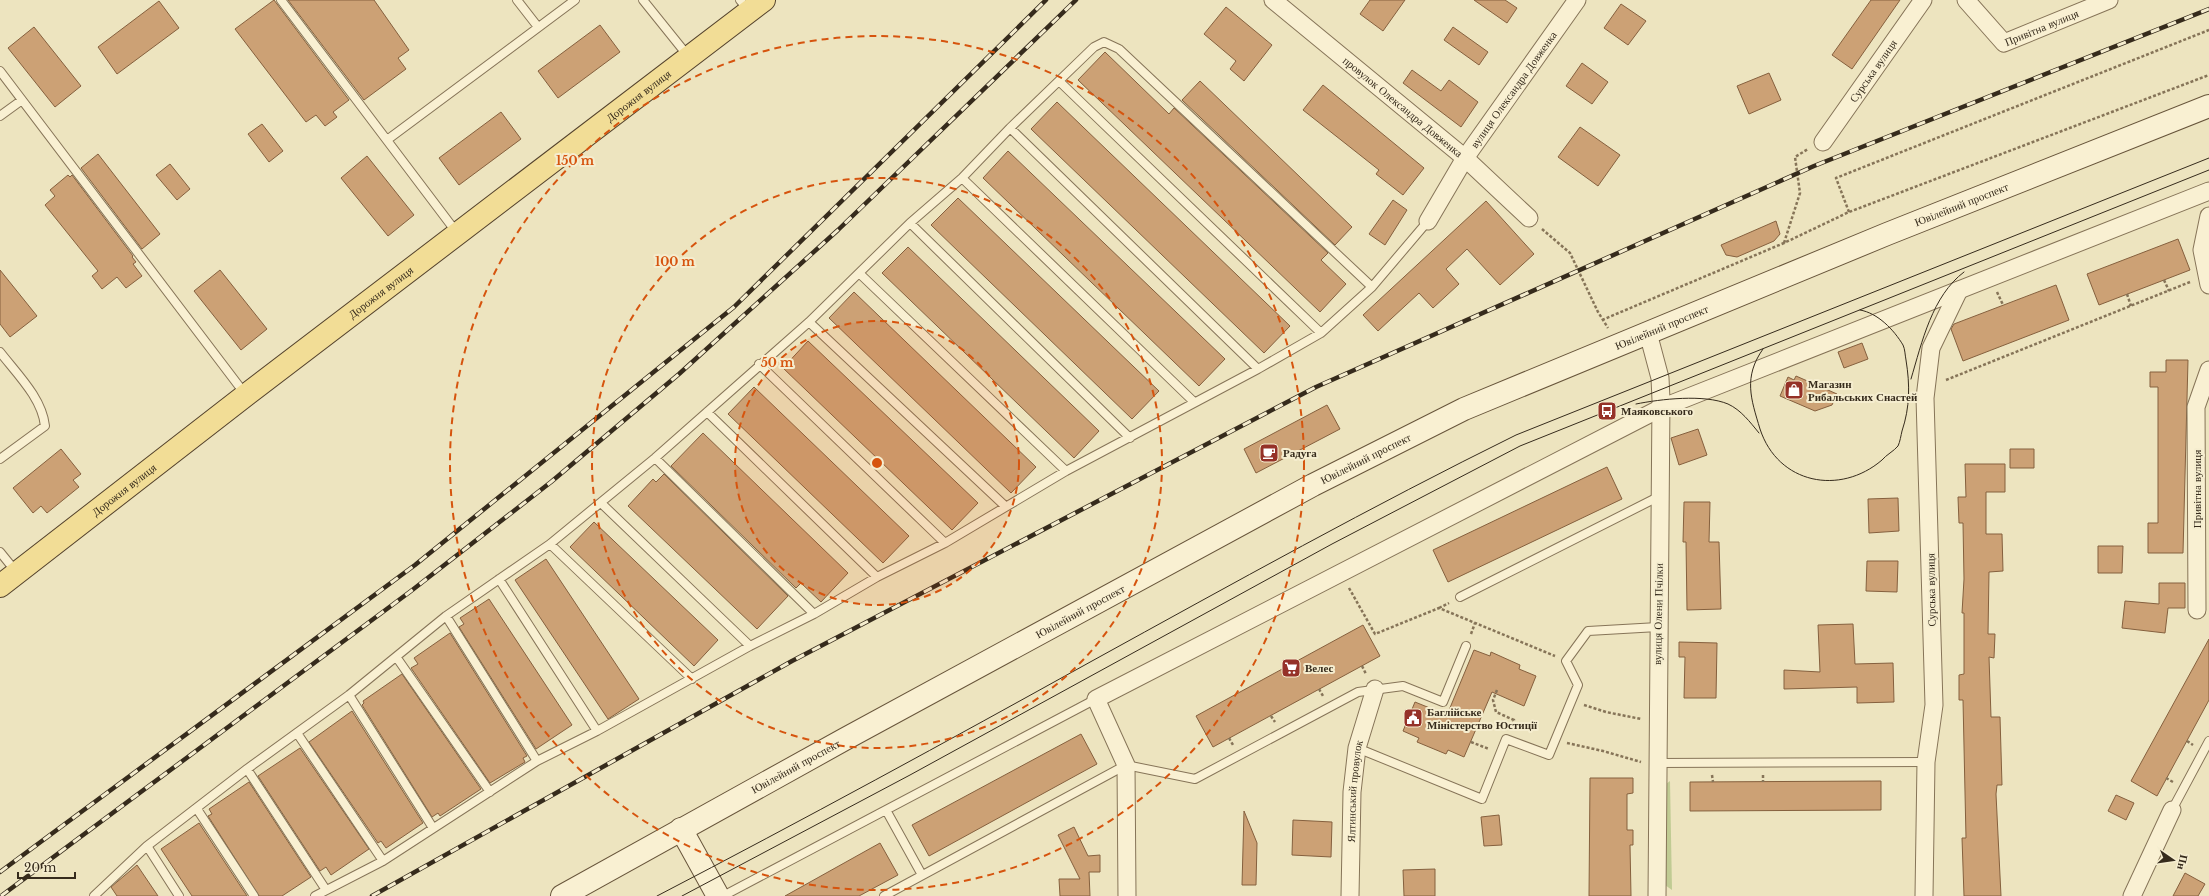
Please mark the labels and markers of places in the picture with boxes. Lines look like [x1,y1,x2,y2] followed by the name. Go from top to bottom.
[1808,377,1918,404] place label: Магазин Рибальських Снастей
[1783,379,1805,401] shop icon: Магазин Рибальських Снастей
[1596,400,1618,422] bus stop icon: Маяковського
[1621,404,1693,418] place label: Маяковського
[1258,442,1280,464] cafe icon: Радуга
[1283,446,1317,460] place label: Радуга
[870,456,884,470] centre of rings
[1280,657,1302,679] supermarket icon: Велес
[1305,661,1333,675] place label: Велес
[1427,705,1538,732] place label: Баглійське Міністерство Юстиції
[1402,707,1424,729] public building icon: Баглійське Міністерство Юстиції

